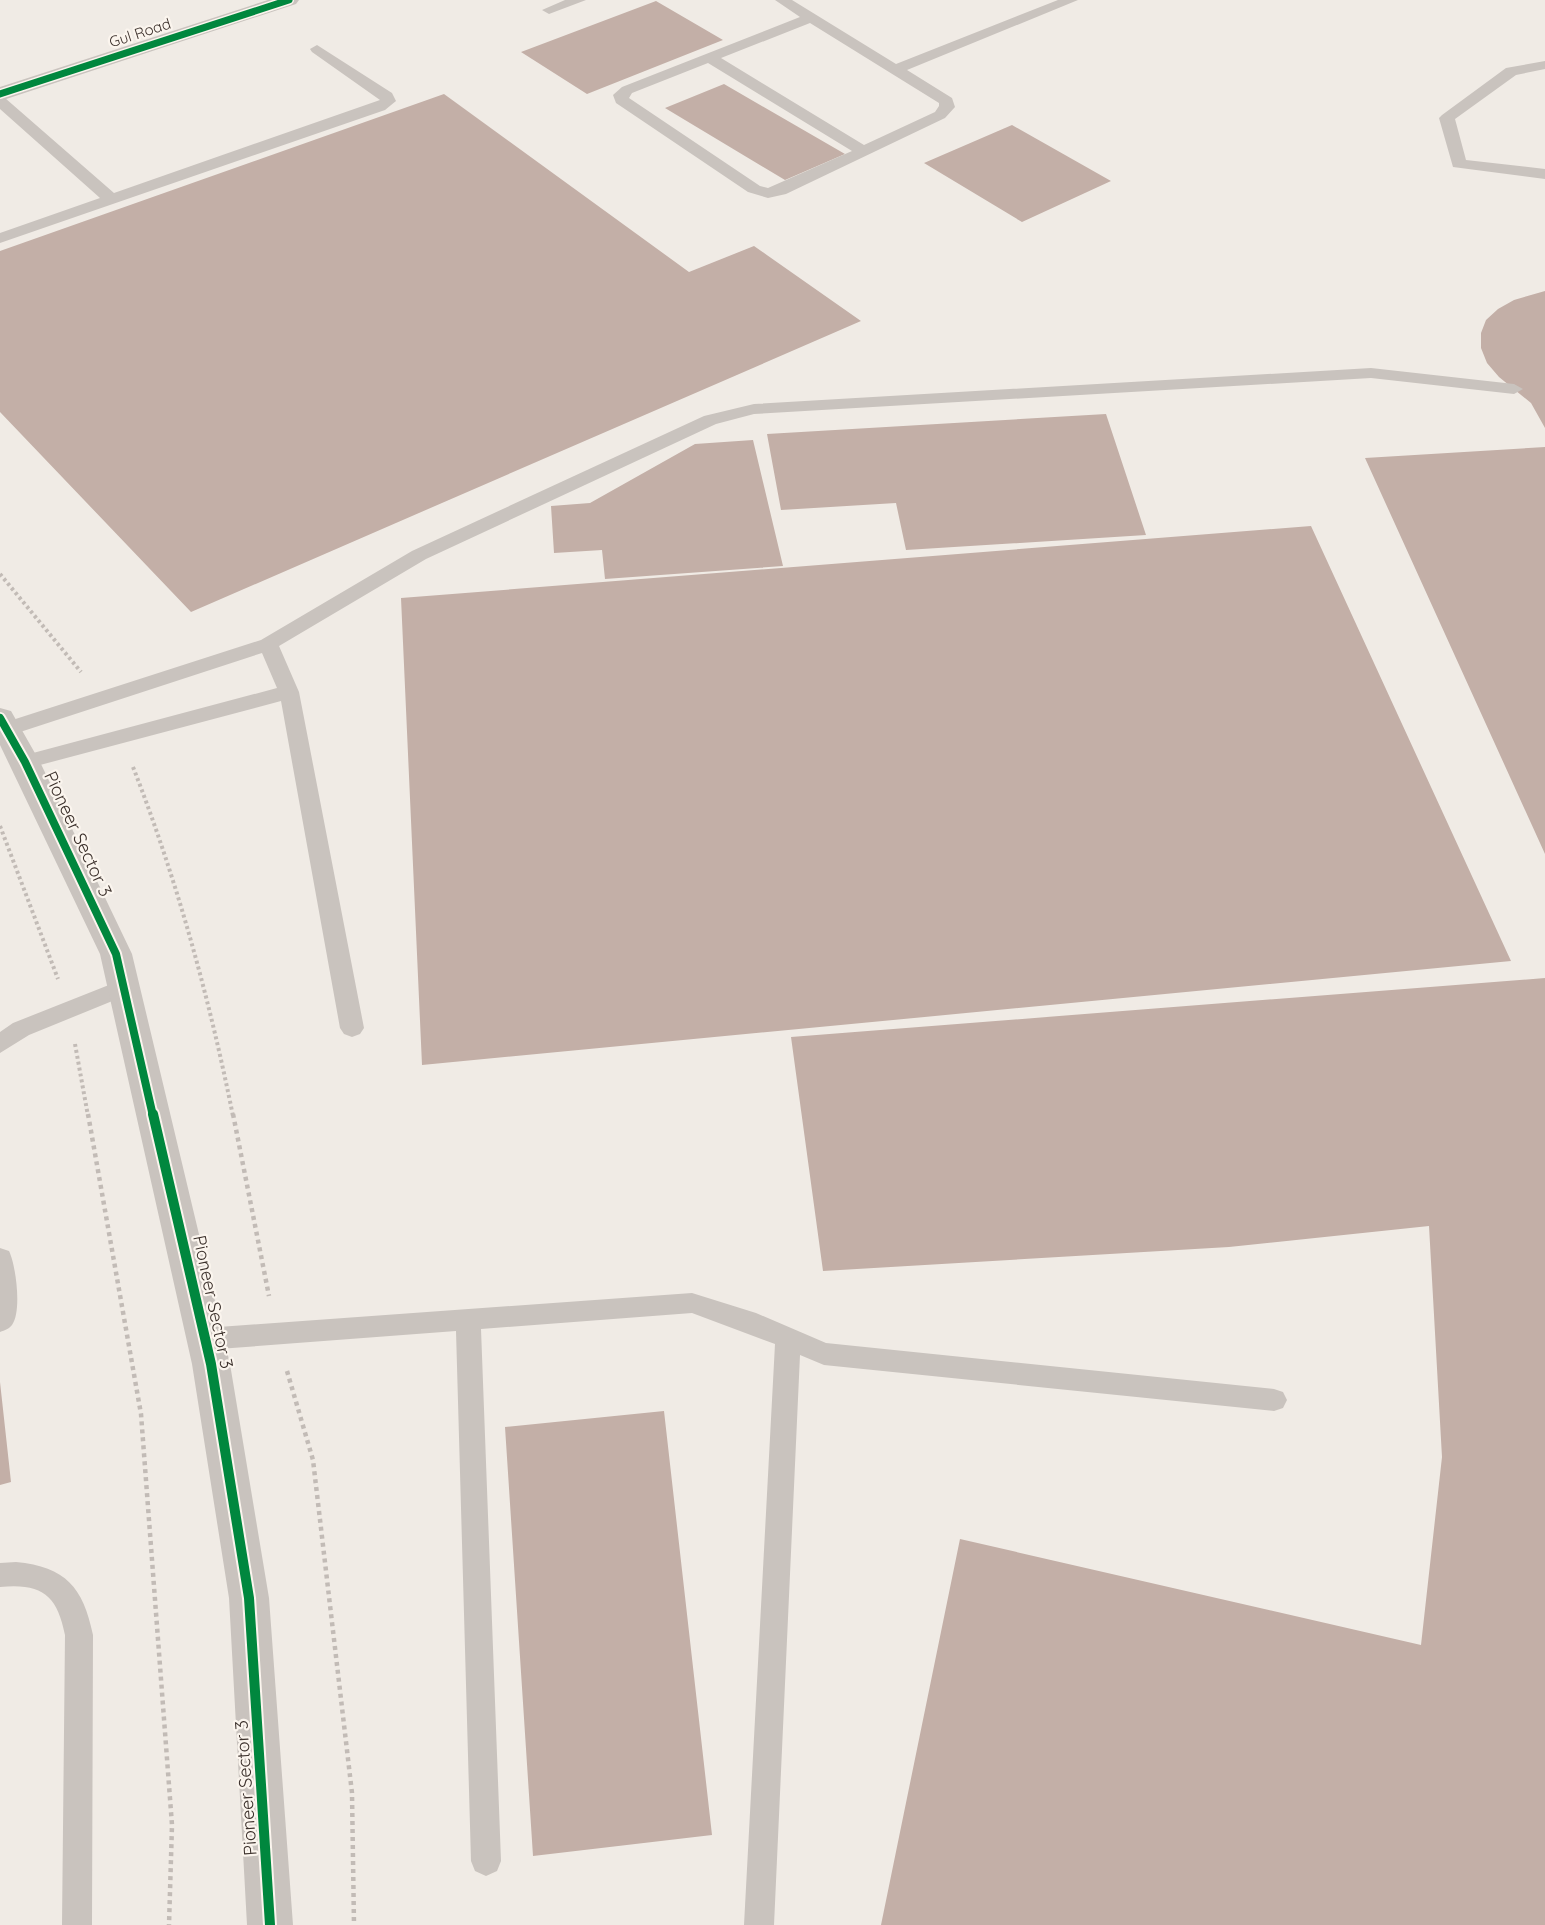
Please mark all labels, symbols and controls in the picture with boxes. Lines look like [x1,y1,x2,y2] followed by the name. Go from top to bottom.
[107,14,173,51] street label: Gul Road
[39,767,118,900] street label: Pioneer Sector 3
[188,1233,239,1371] street label: Pioneer Sector 3
[229,1719,262,1857] street label: Pioneer Sector 3

